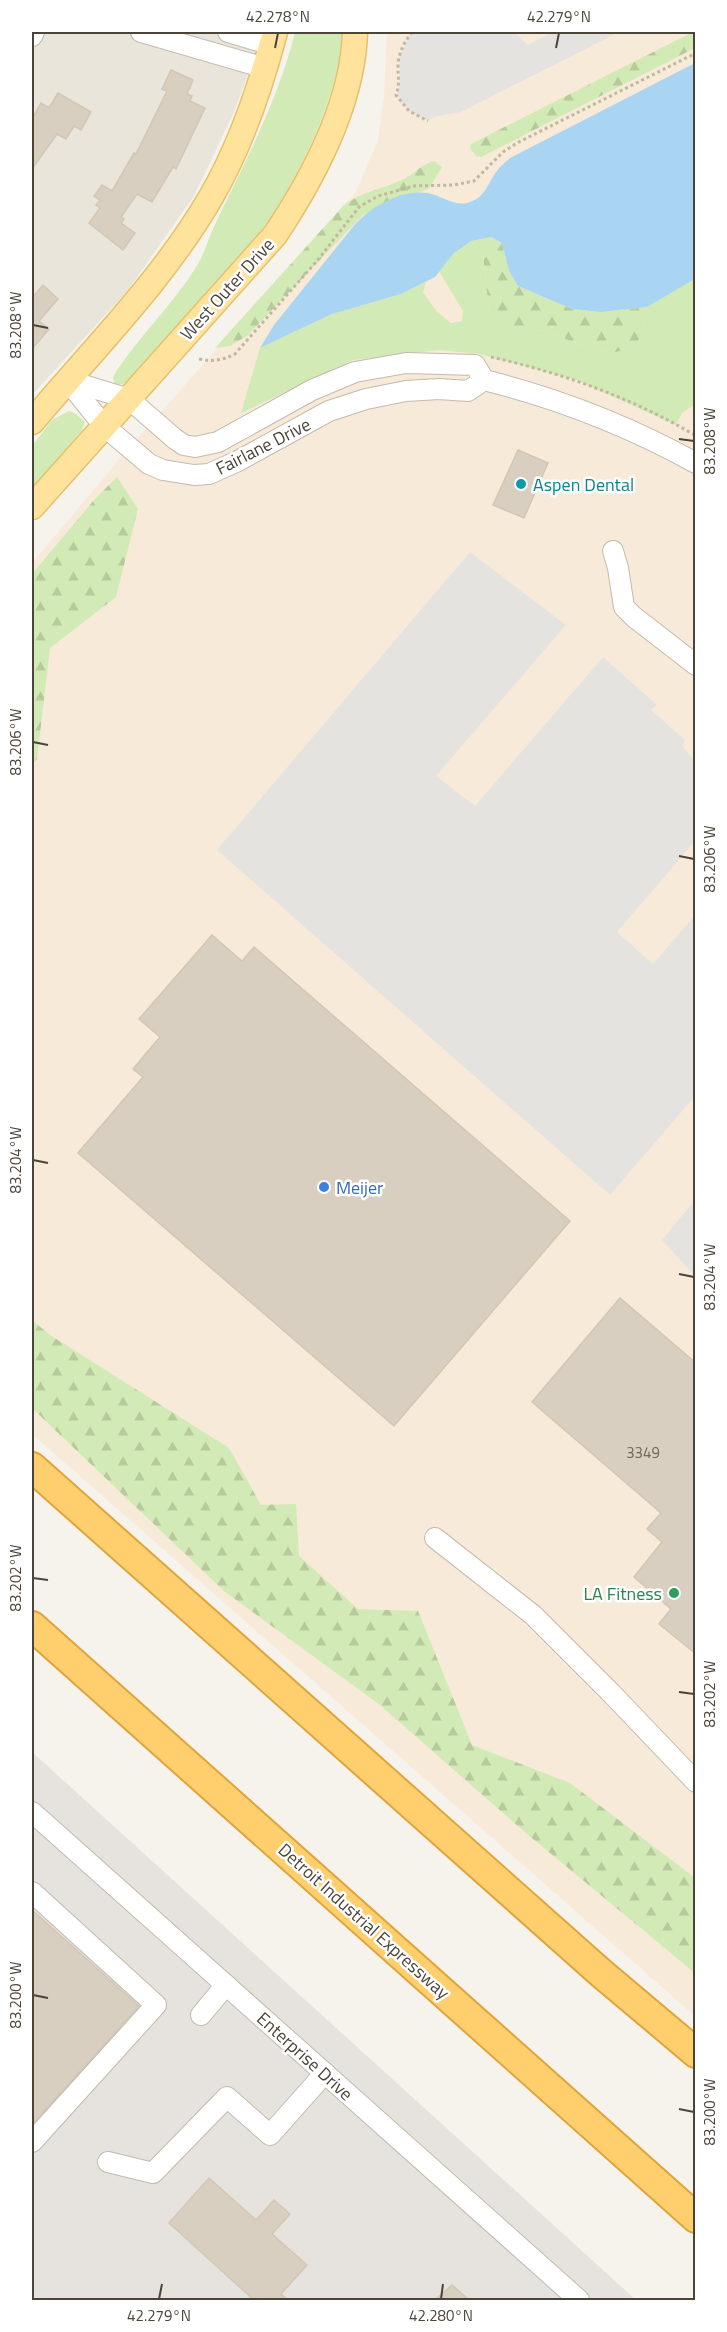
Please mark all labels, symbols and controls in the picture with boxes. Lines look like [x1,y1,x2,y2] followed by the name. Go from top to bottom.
[246,5,310,28] text: 42.278°N
[527,5,591,28] text: 42.279°N
[174,232,280,346] street label: West Outer Drive
[4,292,27,358] text: 83.208°W
[698,408,721,474] text: 83.208°W
[211,411,315,481] street label: Fairlane Drive
[533,471,634,498] place label: Aspen Dental
[514,477,528,491] marker: Aspen Dental
[4,709,27,775] text: 83.206°W
[698,826,721,892] text: 83.206°W
[4,1127,27,1193] text: 83.204°W
[336,1174,383,1201] place label: Meijer
[317,1180,331,1194] marker: Meijer
[698,1244,721,1310] text: 83.204°W
[626,1441,660,1464] house number: 3349
[4,1545,27,1611] text: 83.202°W
[583,1580,662,1607] place label: LA Fitness
[667,1586,681,1600] marker: LA Fitness
[698,1661,721,1727] text: 83.202°W
[272,1837,456,2006] street label: Detroit Industrial Expressway
[4,1962,27,2028] text: 83.200°W
[251,2005,359,2107] street label: Enterprise Drive
[698,2079,721,2145] text: 83.200°W
[127,2304,191,2327] text: 42.279°N
[409,2304,473,2327] text: 42.280°N

